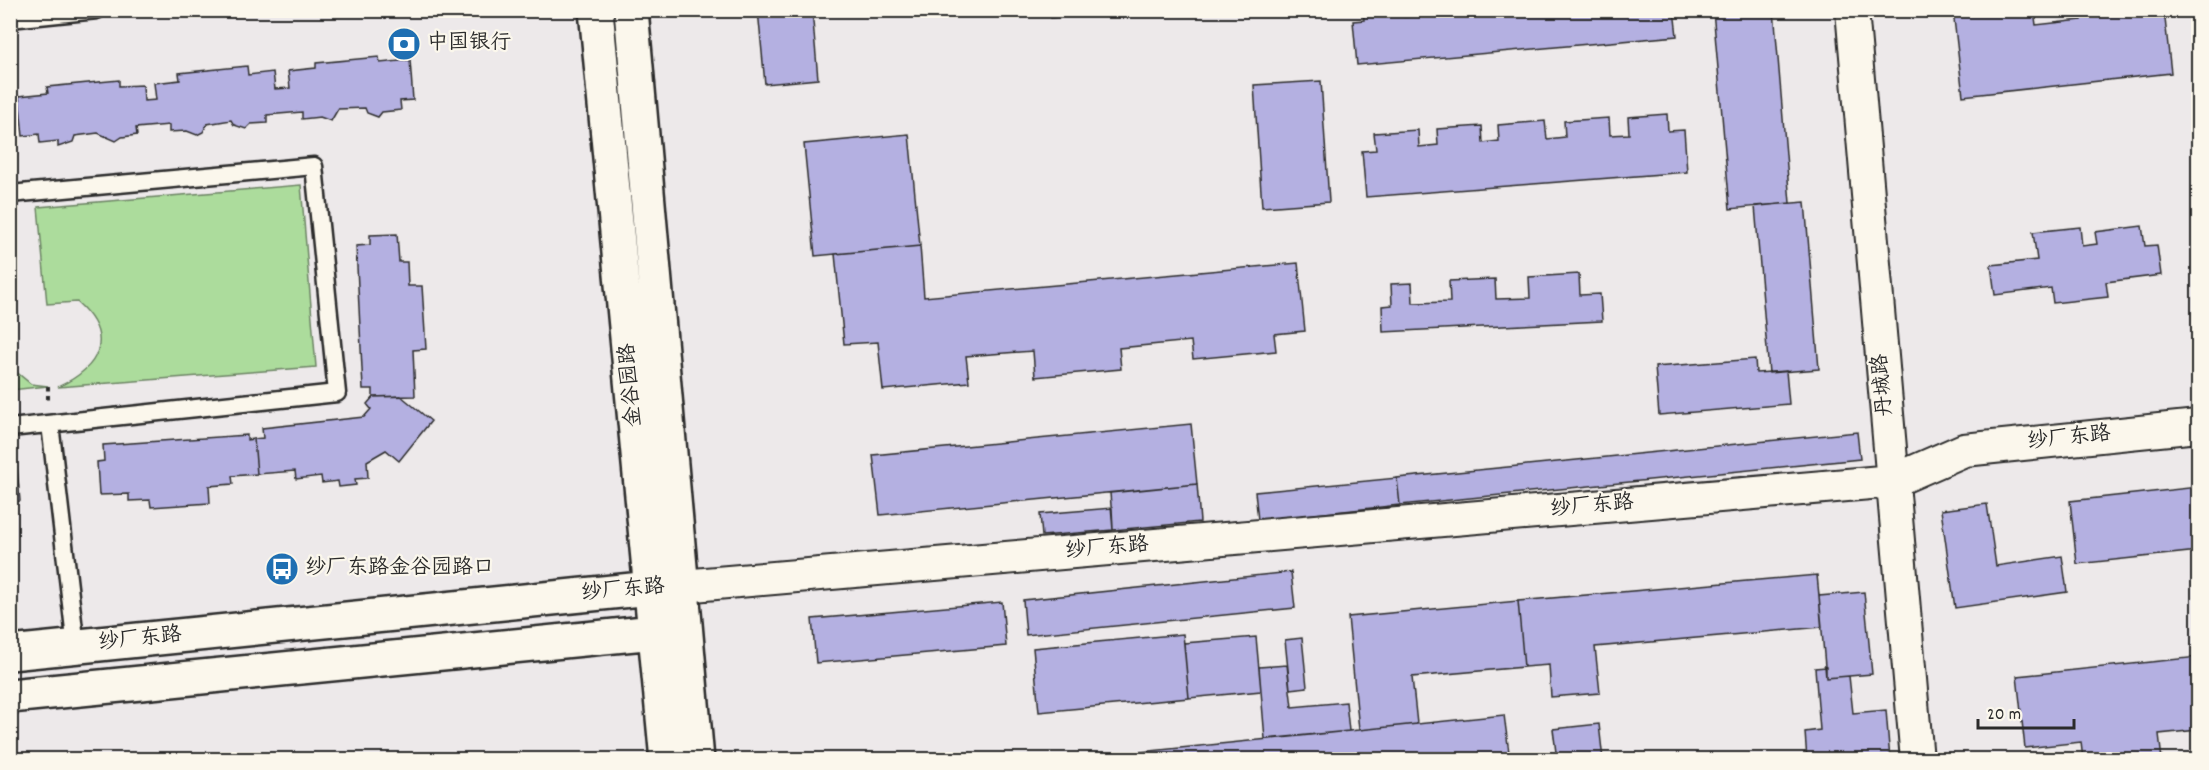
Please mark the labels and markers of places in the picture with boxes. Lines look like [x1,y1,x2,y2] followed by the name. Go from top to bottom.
[386,26,422,62] bank icon: 中国银行
[427,29,511,59] place label: 中国银行
[264,551,300,587] bus stop icon: 纱厂东路金谷园路口
[305,554,494,584] place label: 纱厂东路金谷园路口

